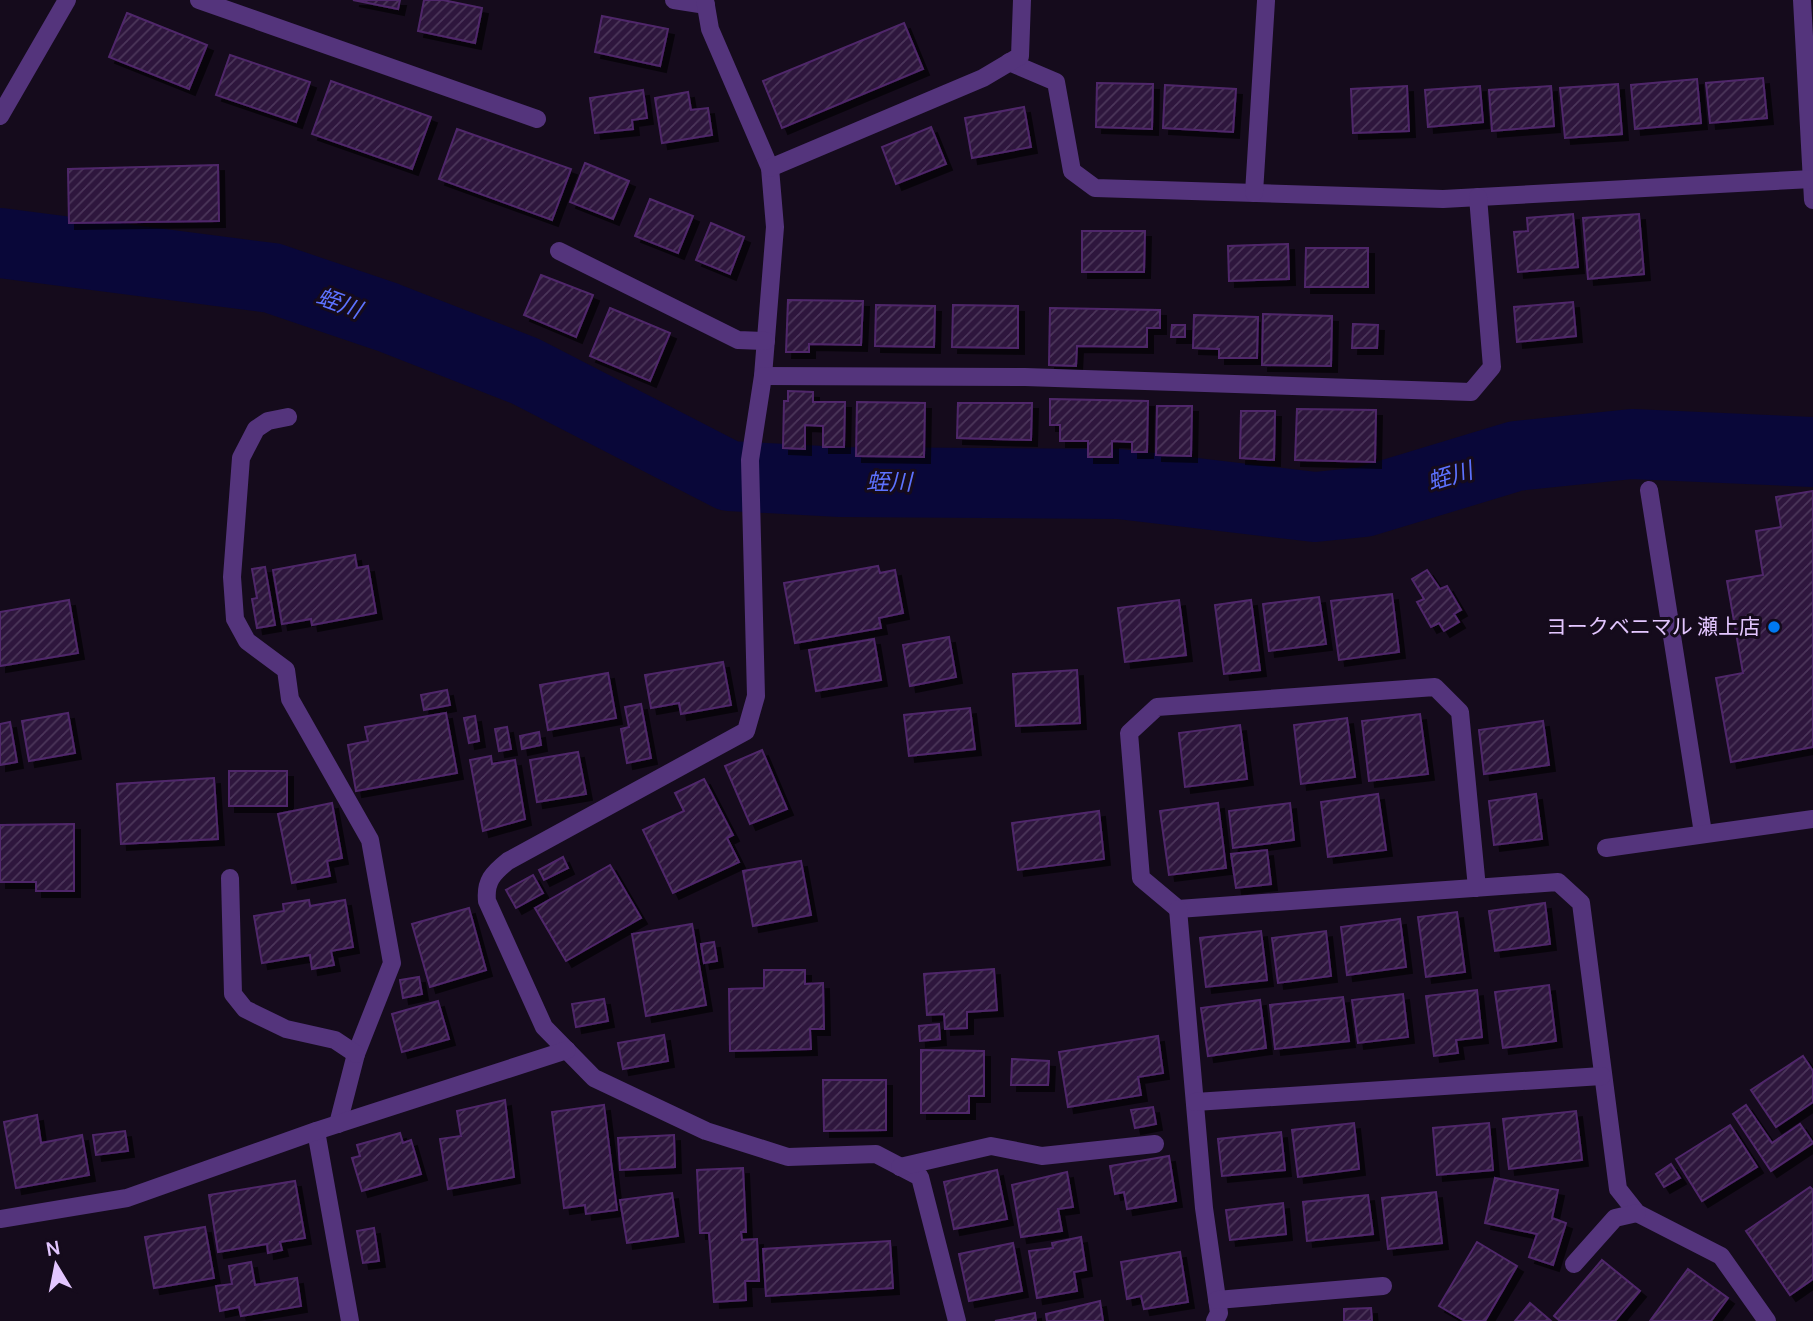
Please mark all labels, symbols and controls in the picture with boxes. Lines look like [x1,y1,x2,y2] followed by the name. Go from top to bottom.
[312,279,369,326] water label: 蛭川
[1423,452,1479,497] water label: 蛭川
[866,465,915,497] water label: 蛭川
[1546,612,1760,640] place label: ヨークベニマル 瀬上店
[1766,619,1782,635] marker: ヨークベニマル 瀬上店
[21,1230,91,1300] north arrow
[44,1234,62,1262] text: N

